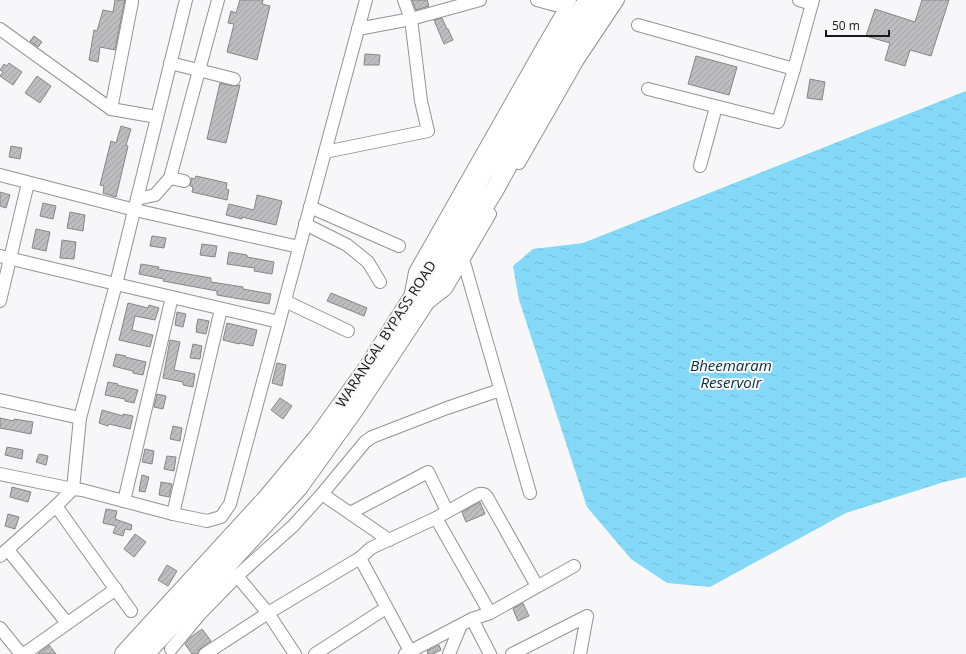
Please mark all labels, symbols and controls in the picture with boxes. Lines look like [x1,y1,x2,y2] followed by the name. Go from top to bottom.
[826,12,889,38] scale bar
[832,17,860,34] text: 50 m
[331,257,440,411] street label: WARANGAL BYPASS ROAD
[690,355,772,392] water label: Bheemaram Reservoir

